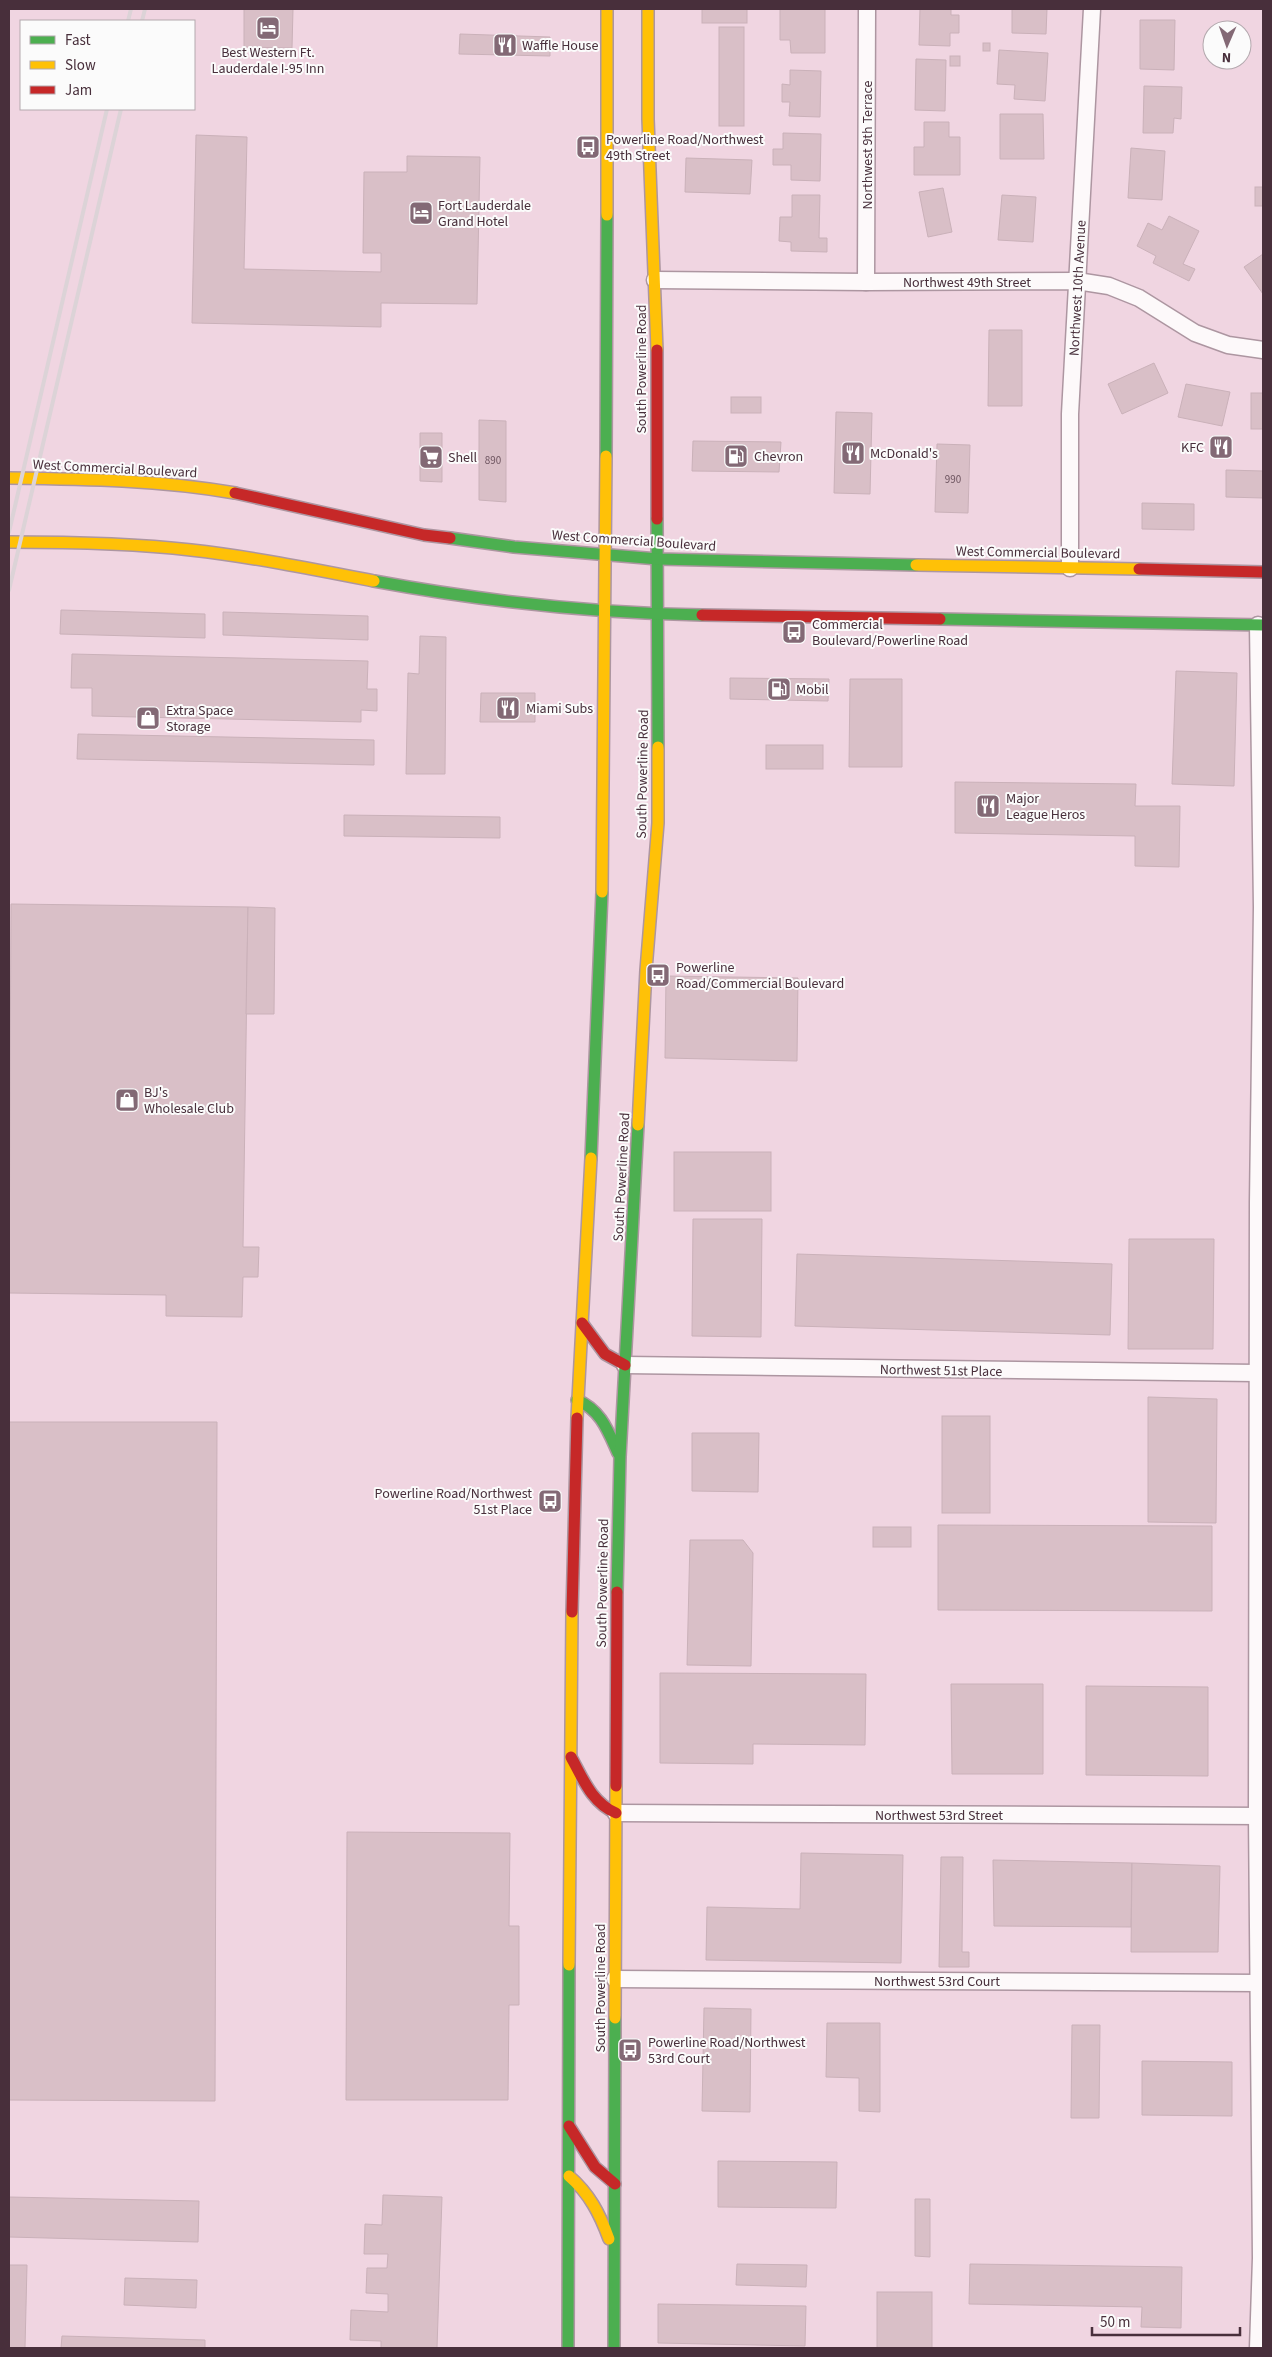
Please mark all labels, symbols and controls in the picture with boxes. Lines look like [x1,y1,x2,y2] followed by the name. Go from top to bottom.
[255,15,281,41] hotel icon: Best Western Ft. Lauderdale I-95 Inn
[20,20,195,110] legend
[1202,20,1252,70] north arrow
[65,30,91,51] text: Fast
[492,32,518,58] restaurant icon: Waffle House
[522,36,598,56] place label: Waffle House
[212,43,324,79] place label: Best Western Ft. Lauderdale I-95 Inn
[1222,47,1232,67] text: N
[65,55,96,76] text: Slow
[65,80,92,101] text: Jam
[858,80,878,210] street label: Northwest 9th Terrace
[606,130,764,166] place label: Powerline Road/Northwest 49th Street
[575,134,601,160] bus stop icon: Powerline Road/Northwest 49th Street
[438,196,531,232] place label: Fort Lauderdale Grand Hotel
[408,200,434,226] hotel icon: Fort Lauderdale Grand Hotel
[1064,219,1092,357] street label: Northwest 10th Avenue
[903,273,1031,293] street label: Northwest 49th Street
[632,304,652,434] street label: South Powerline Road
[1208,434,1234,460] restaurant icon: KFC
[1181,438,1204,458] place label: KFC
[840,440,866,466] restaurant icon: McDonald's
[723,443,749,469] fuel station icon: Chevron
[418,444,444,470] supermarket icon: Shell
[870,444,938,464] place label: McDonald's
[754,447,803,467] place label: Chevron
[448,448,478,468] place label: Shell
[485,453,501,468] house number: 890
[32,455,198,483] street label: West Commercial Boulevard
[945,472,961,487] house number: 990
[551,525,717,557] street label: West Commercial Boulevard
[956,542,1120,564] street label: West Commercial Boulevard
[812,615,968,651] place label: Commercial Boulevard/Powerline Road
[781,619,807,645] bus stop icon: Commercial Boulevard/Powerline Road
[766,676,792,702] fuel station icon: Mobil
[796,680,829,700] place label: Mobil
[495,695,521,721] restaurant icon: Miami Subs
[526,699,593,719] place label: Miami Subs
[166,701,233,737] place label: Extra Space Storage
[135,705,161,731] shop icon: Extra Space Storage
[632,709,654,839] street label: South Powerline Road
[1006,789,1085,825] place label: Major League Heros
[975,793,1001,819] restaurant icon: Major League Heros
[676,958,844,994] place label: Powerline Road/Commercial Boulevard
[645,962,671,988] bus stop icon: Powerline Road/Commercial Boulevard
[144,1083,234,1119] place label: BJ's Wholesale Club
[114,1087,140,1113] shop icon: BJ's Wholesale Club
[609,1112,635,1242] street label: South Powerline Road
[880,1360,1002,1382] street label: Northwest 51st Place
[375,1484,532,1520] place label: Powerline Road/Northwest 51st Place
[537,1488,563,1514] bus stop icon: Powerline Road/Northwest 51st Place
[592,1518,614,1648] street label: South Powerline Road
[875,1806,1003,1826] street label: Northwest 53rd Street
[591,1923,611,2053] street label: South Powerline Road
[874,1972,1000,1992] street label: Northwest 53rd Court
[648,2033,806,2069] place label: Powerline Road/Northwest 53rd Court
[617,2037,643,2063] bus stop icon: Powerline Road/Northwest 53rd Court
[1092,2304,1240,2336] scale bar
[1100,2312,1130,2333] text: 50 m

